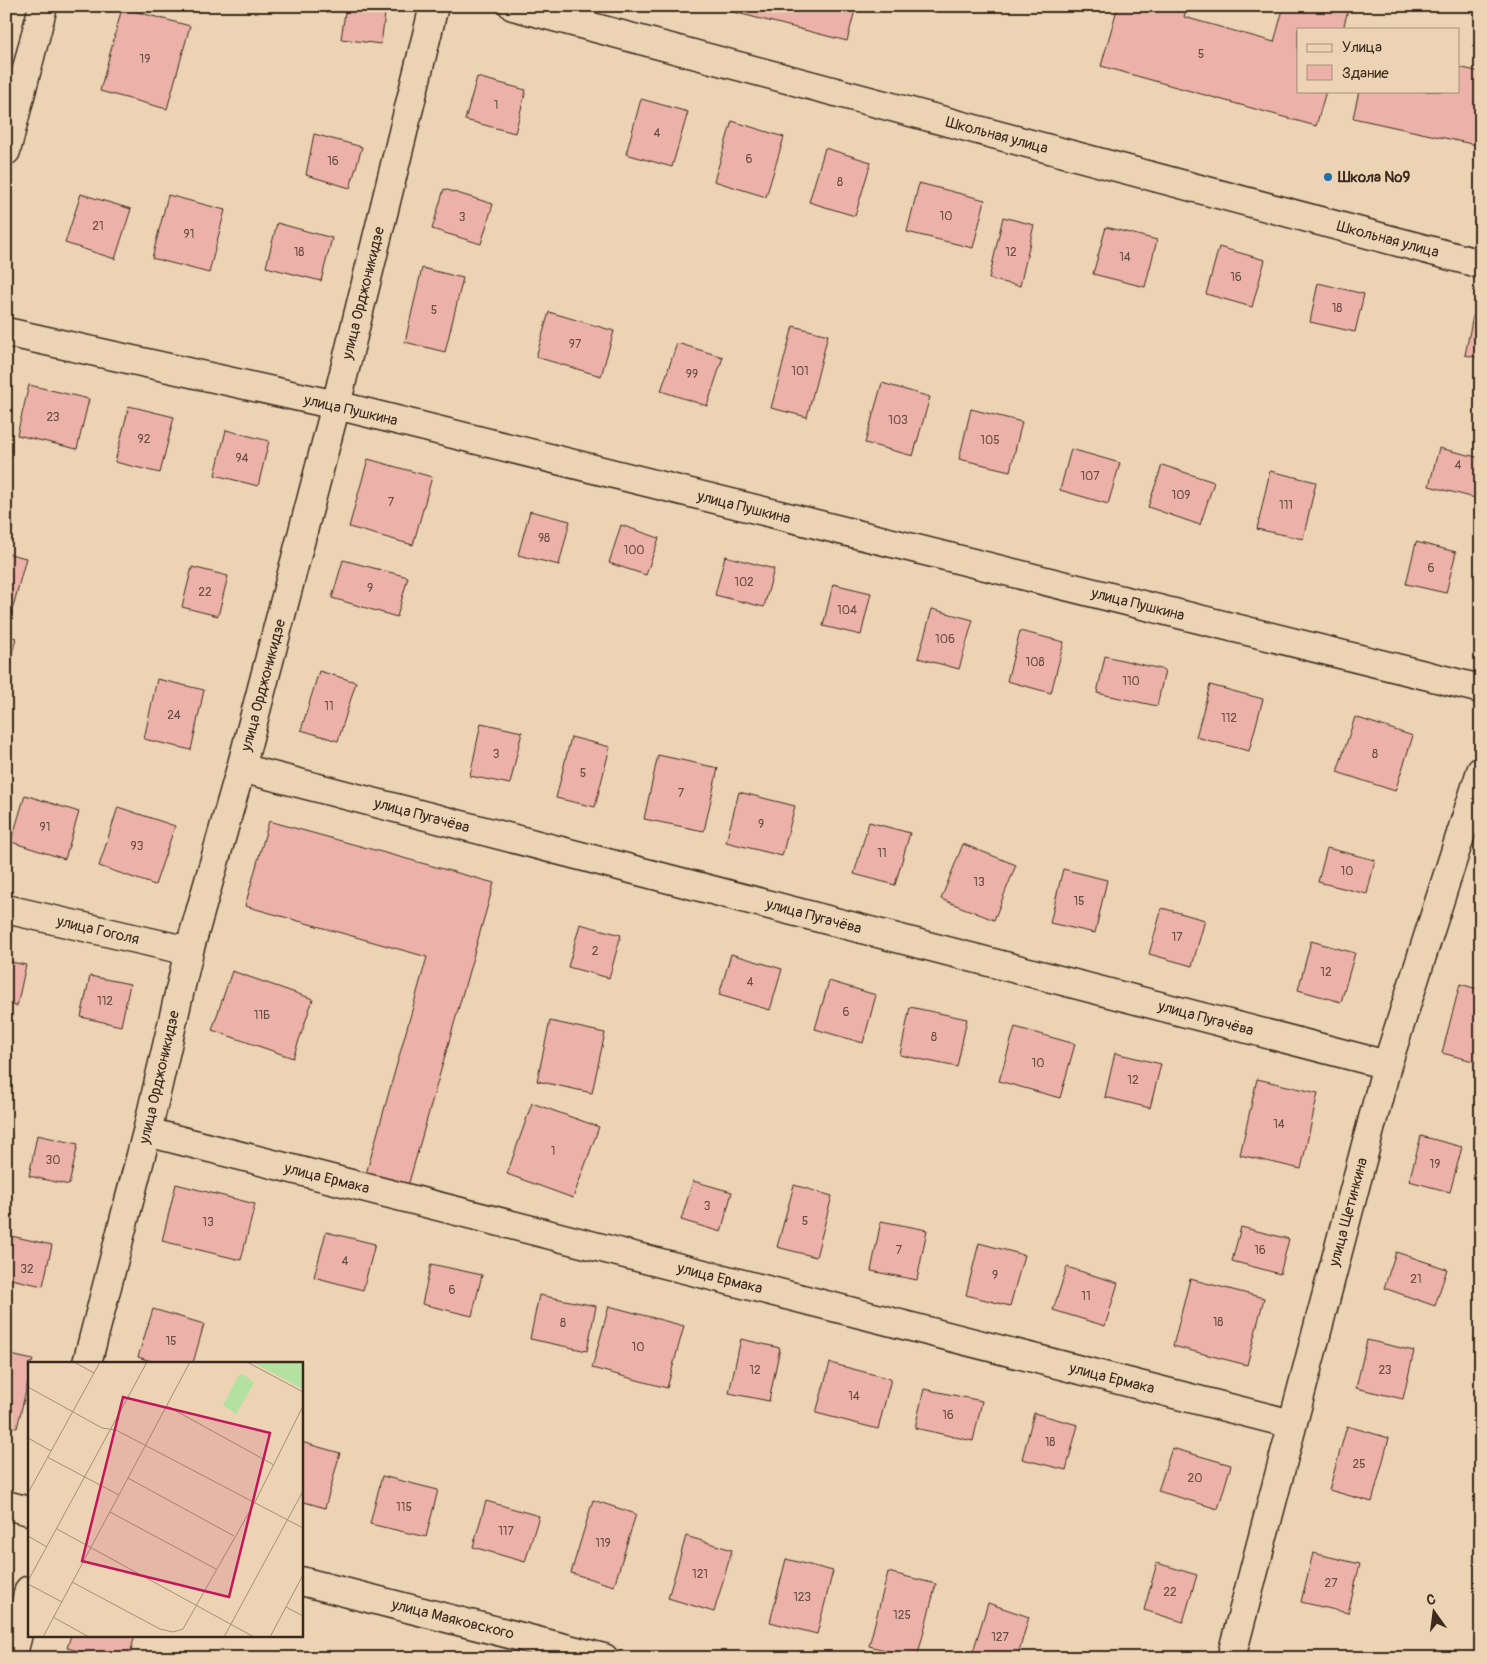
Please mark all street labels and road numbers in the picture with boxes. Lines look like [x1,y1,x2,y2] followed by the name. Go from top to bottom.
[944,113,1050,158] street label: Школьная улица
[1335,217,1441,262] street label: Школьная улица
[338,224,389,362] street label: улица Орджоникидзе
[301,390,400,430] street label: улица Пушкина
[694,486,793,528] street label: улица Пушкина
[1088,583,1187,625] street label: улица Пушкина
[236,616,290,754] street label: улица Орджоникидзе
[371,793,472,837] street label: улица Пугачёва
[763,894,864,938] street label: улица Пугачёва
[54,912,141,949] street label: улица Гоголя
[1155,996,1256,1040] street label: улица Пугачёва
[135,1008,184,1147] street label: улица Орджоникидзе
[1325,1156,1372,1270] street label: улица Щетинкина
[281,1158,371,1198] street label: улица Ермака
[674,1258,764,1298] street label: улица Ермака
[1066,1358,1156,1398] street label: улица Ермака
[389,1595,516,1644] street label: улица Маяковского

